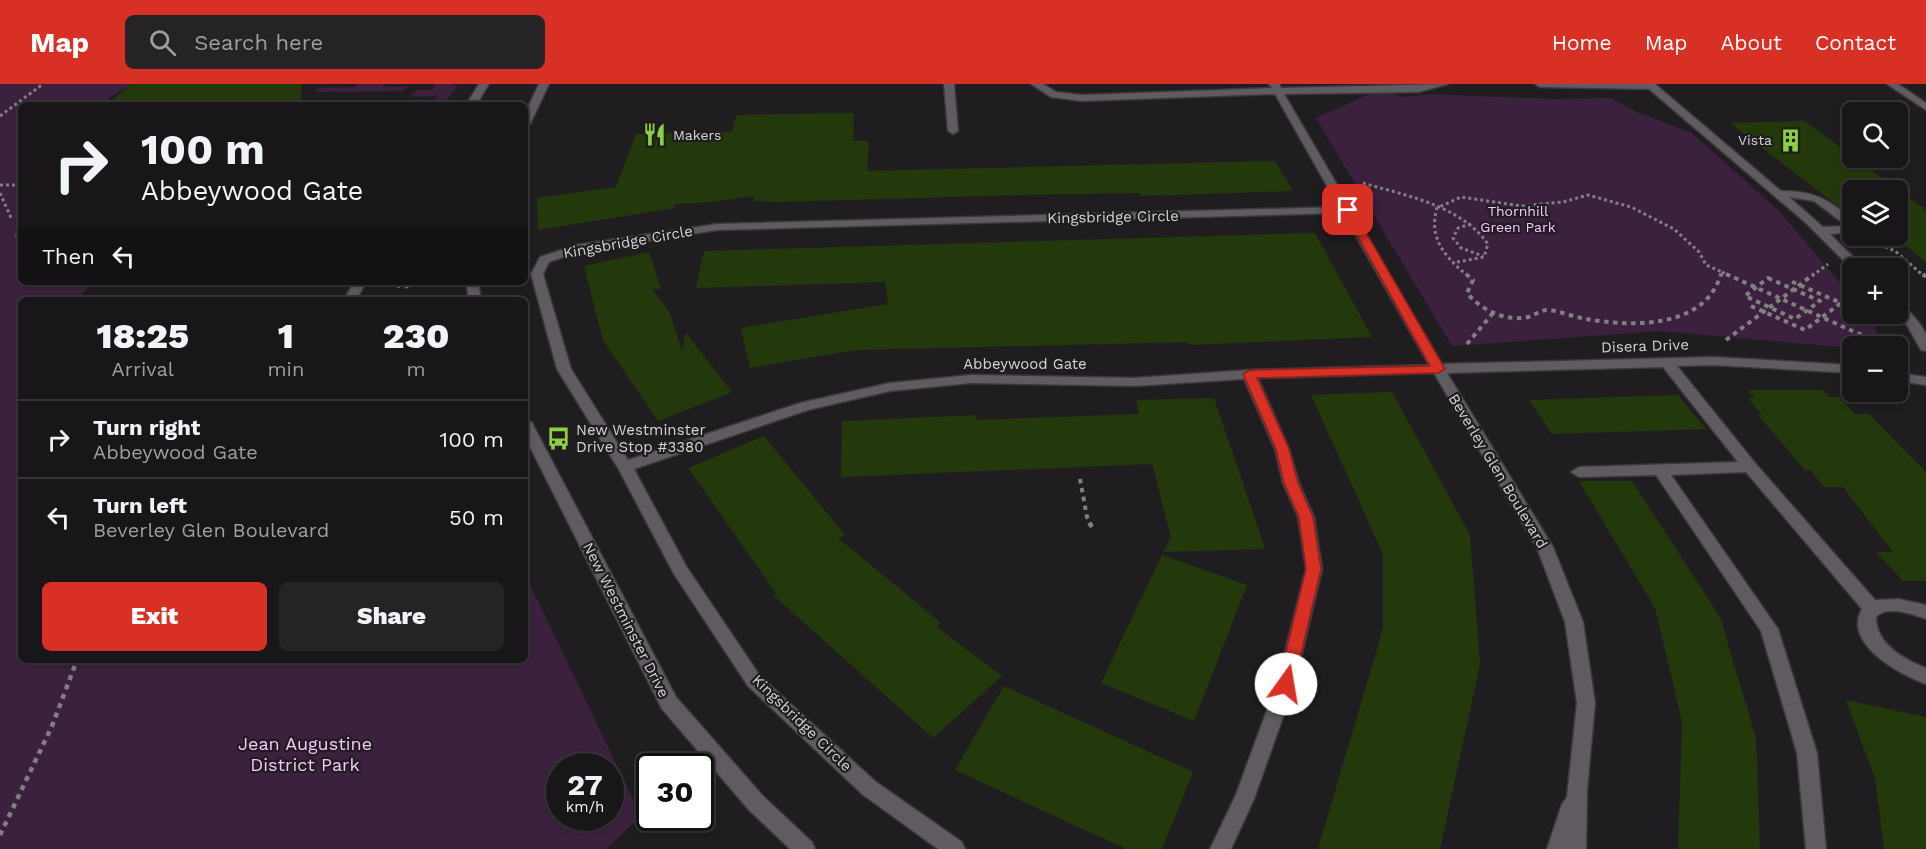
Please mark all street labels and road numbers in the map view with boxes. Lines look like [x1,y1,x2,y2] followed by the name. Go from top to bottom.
[1047,207,1179,227] street label: Kingsbridge Circle
[562,222,694,262] street label: Kingsbridge Circle
[1601,335,1689,357] street label: Disera Drive
[963,355,1087,373] street label: Abbeywood Gate
[1445,390,1551,552] street label: Beverley Glen Boulevard
[579,539,673,701] street label: New Westminster Drive
[748,671,856,775] street label: Kingsbridge Circle

